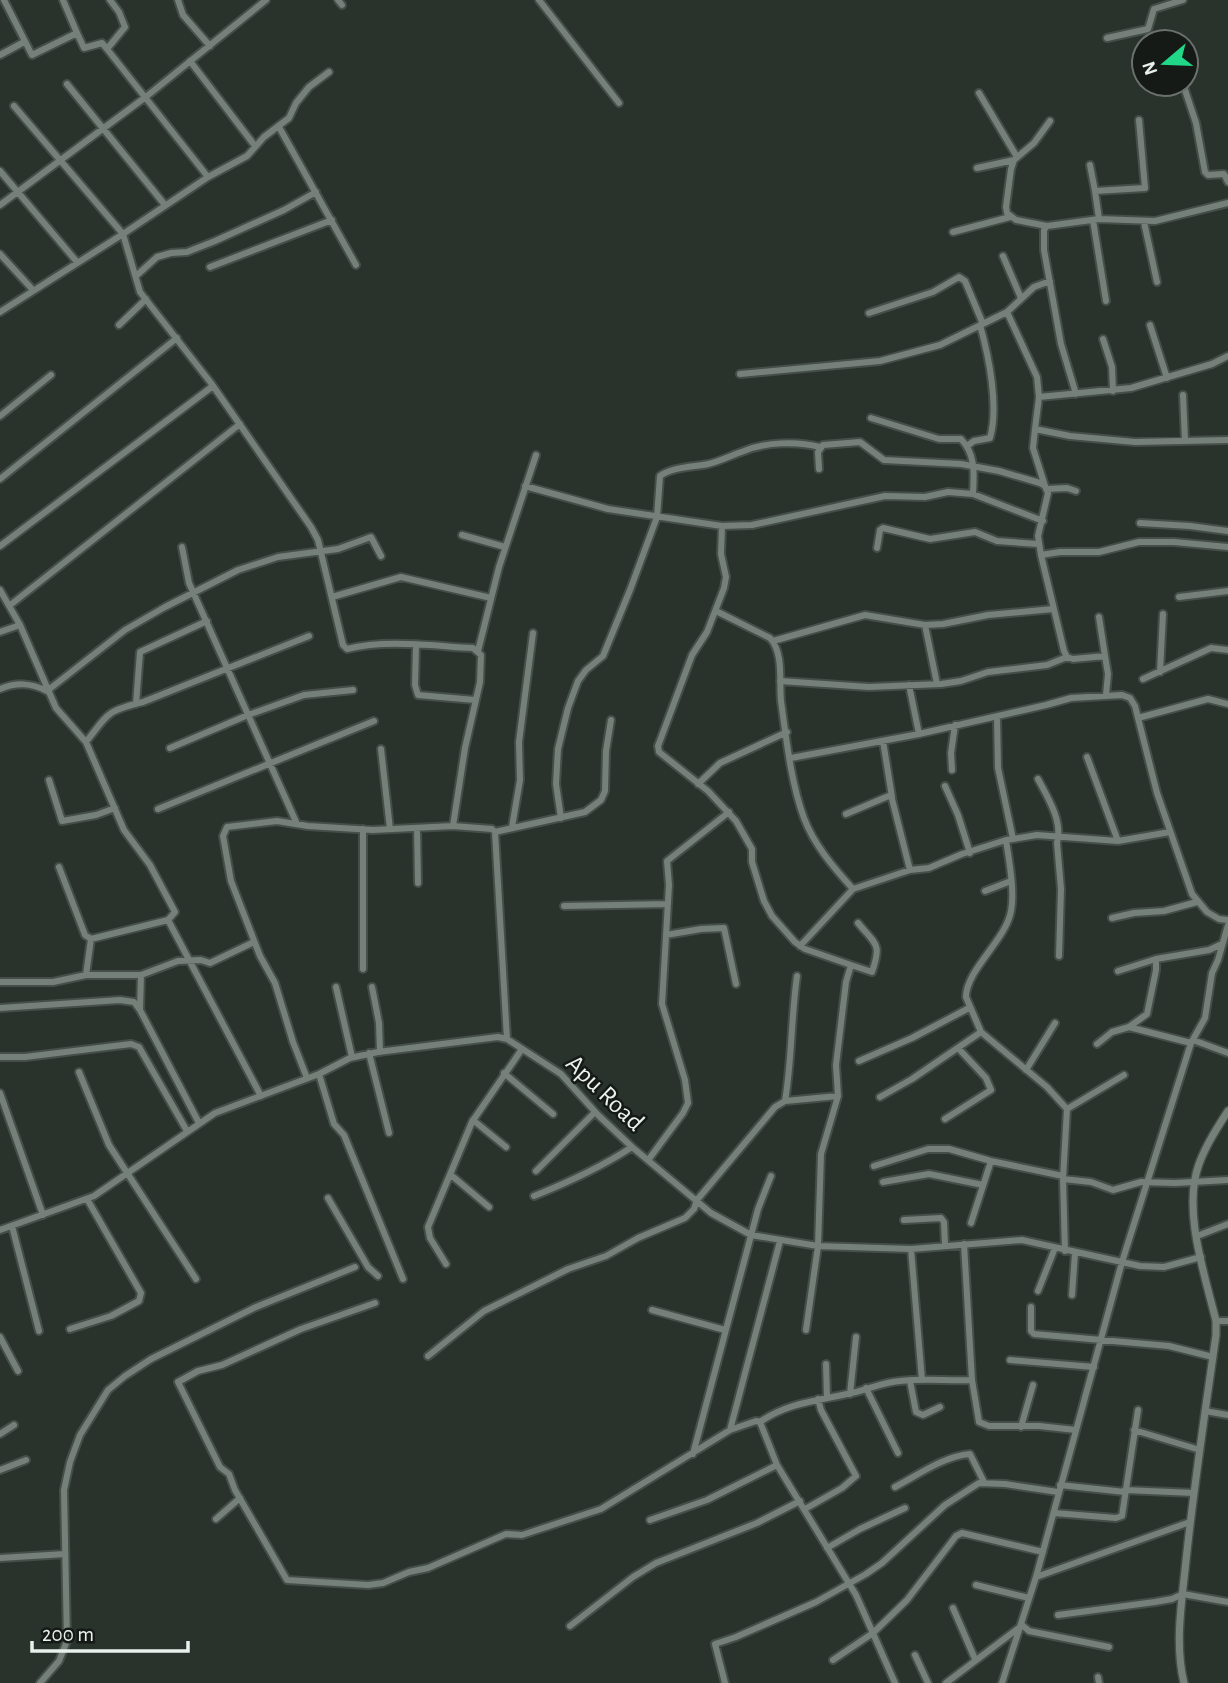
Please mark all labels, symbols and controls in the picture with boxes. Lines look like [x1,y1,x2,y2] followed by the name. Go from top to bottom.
[1130,28,1200,98] north arrow
[1139,59,1161,77] text: N
[561,1050,649,1136] street label: Apu Road
[32,1610,187,1654] scale bar
[42,1624,94,1645] text: 200 m

